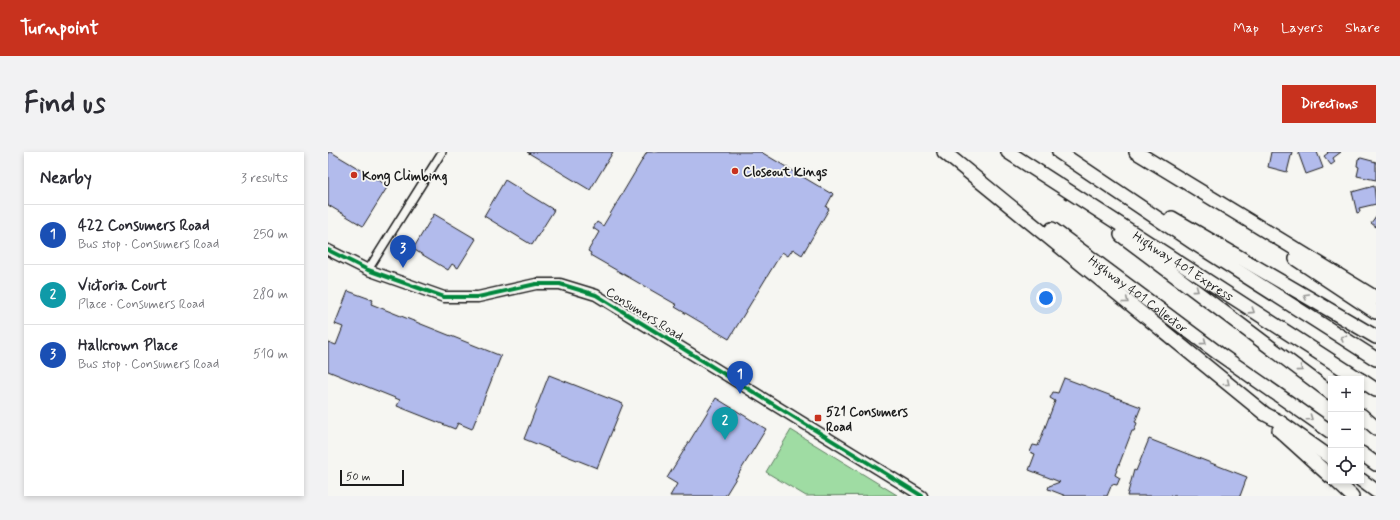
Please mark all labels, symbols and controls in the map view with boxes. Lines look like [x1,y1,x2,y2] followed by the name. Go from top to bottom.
[20,16,99,41] text: Turnpoint
[1233,19,1259,37] text: Map
[1281,19,1323,37] text: Layers
[1345,19,1380,37] text: Share
[1282,85,1376,123] button: Directions
[24,86,105,123] text: Find us
[743,164,828,182] place label: Closeout Kings
[730,166,740,176] marker: Closeout Kings
[40,167,92,189] text: Nearby
[362,168,448,187] place label: Kong Climbing
[241,170,288,187] text: 3 results
[349,170,359,180] marker: Kong Climbing
[78,216,210,236] text: 422 Consumers Road
[50,226,56,243] text: 1
[253,226,288,243] text: 250 m
[1129,228,1236,306] street label: Highway 401 Express
[390,235,416,268] pin: 3
[78,236,219,253] text: Bus stop · Consumers Road
[1084,252,1191,338] street label: Highway 401 Collector
[78,276,167,296] text: Victoria Court
[602,284,686,345] street label: Consumers Road
[1192,285,1199,293] one-way arrow
[50,286,56,303] text: 2
[253,286,288,303] text: 280 m
[1036,288,1056,308] your location
[1303,294,1310,301] one-way arrow
[78,296,205,313] text: Place · Consumers Road
[1122,296,1129,303] one-way arrow
[1248,306,1255,313] one-way arrow
[1340,335,1347,343] one-way arrow
[78,336,178,356] text: Hallcrown Place
[1200,337,1207,345] one-way arrow
[50,346,56,363] text: 3
[253,346,288,363] text: 510 m
[78,356,219,373] text: Bus stop · Consumers Road
[727,361,753,394] pin: 1
[1295,364,1302,371] one-way arrow
[1328,376,1364,484] map controls
[1328,376,1364,412] button: +
[1222,378,1230,385] one-way arrow
[826,404,908,436] place label: 521 Consumers Road
[712,407,738,440] pin: 2
[1328,412,1364,448] button: −
[813,413,823,423] marker: 521 Consumers Road
[1306,413,1313,420] one-way arrow
[1328,448,1364,484] button: locate
[340,468,404,487] scale bar
[346,470,371,484] text: 50 m

